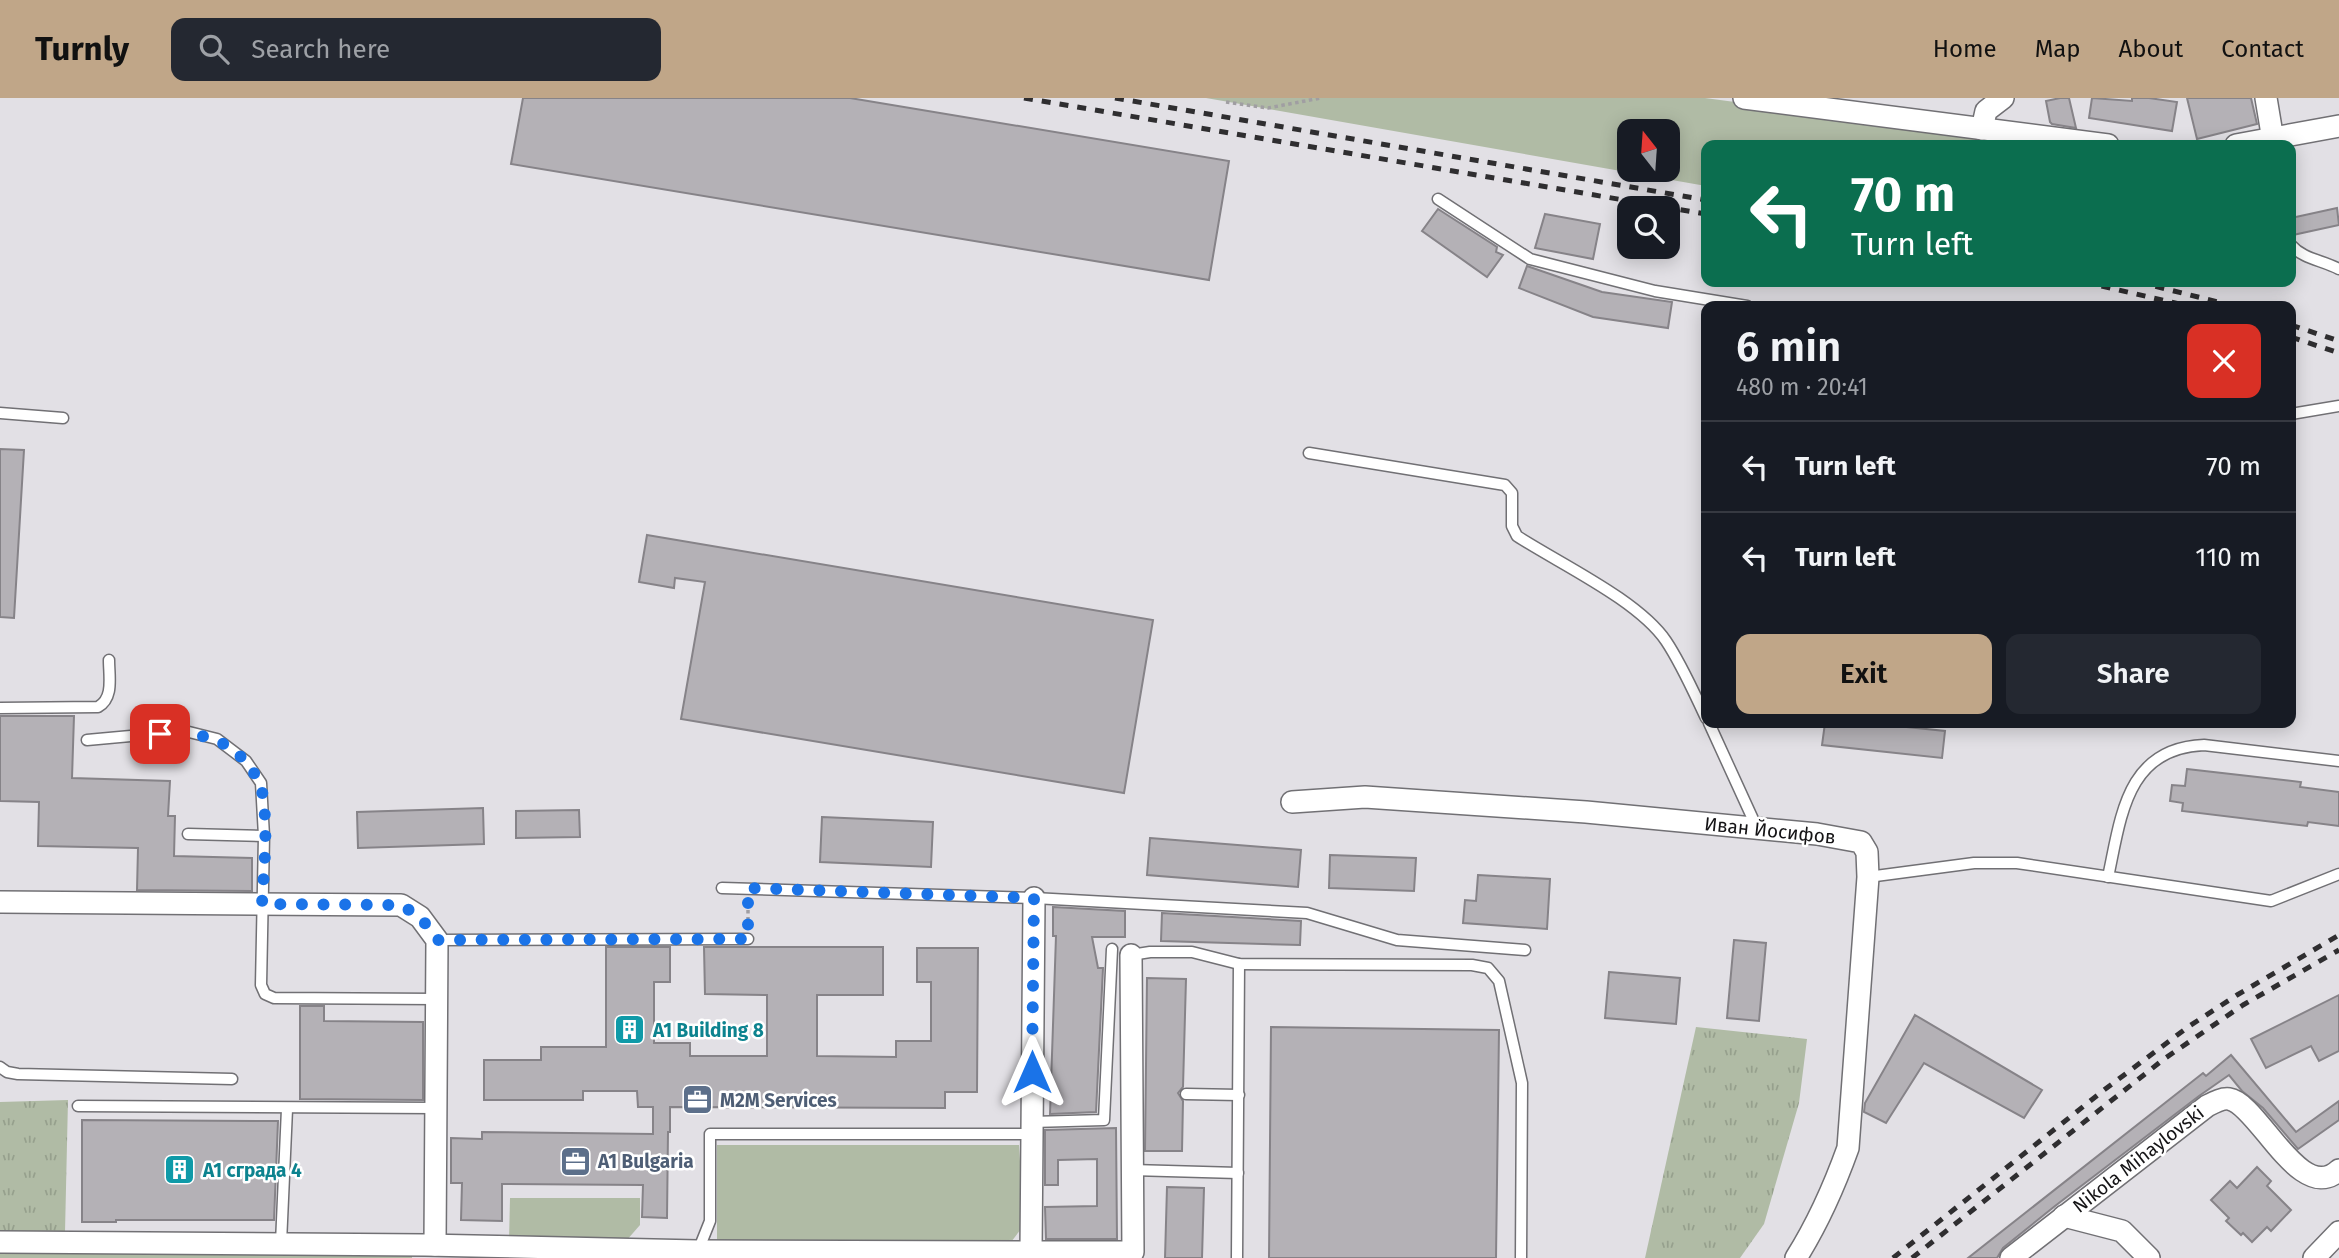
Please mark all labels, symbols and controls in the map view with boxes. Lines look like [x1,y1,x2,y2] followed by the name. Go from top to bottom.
[171,18,661,81] search box
[35,29,129,69] text: Turnly
[195,30,233,68] icon: search
[251,34,390,65] text: Search here
[1933,35,1997,63] text: Home
[2035,35,2081,63] text: Map
[2119,35,2183,63] text: About
[2221,35,2304,63] text: Contact
[1617,119,1680,182] north arrow
[1617,119,1680,259] map controls
[1851,165,1955,224] text: 70 m
[1736,168,1827,259] icon: left
[1617,196,1680,259] button: search
[1851,225,1973,263] text: Turn left
[1736,322,1841,372] text: 6 min
[2187,324,2261,398] button: close
[1736,373,1868,401] text: 480 m · 20:41
[1736,448,1774,486] icon: left
[1795,451,1896,482] text: Turn left
[2206,451,2261,482] text: 70 m
[1736,539,1774,577] icon: left
[1795,542,1896,573] text: Turn left
[2195,542,2261,573] text: 110 m
[1736,634,1992,714] button: Exit
[2006,634,2261,714] button: Share
[130,704,190,764] pin
[141,715,179,753] icon: arrive
[1703,812,1837,849] street label: Иван Йосифов
[613,1013,647,1047] building icon: A1 Building 8
[652,1019,764,1042] place label: A1 Building 8
[995,1035,1069,1109] position arrow
[680,1083,714,1117] office icon: M2M Services
[720,1089,837,1112] place label: M2M Services
[2068,1101,2208,1218] street label: Nikola Mihaylovski
[558,1144,592,1178] office icon: A1 Bulgaria
[597,1150,694,1173] place label: A1 Bulgaria
[163,1153,197,1187] building icon: А1 сграда 4
[202,1159,302,1182] place label: А1 сграда 4

